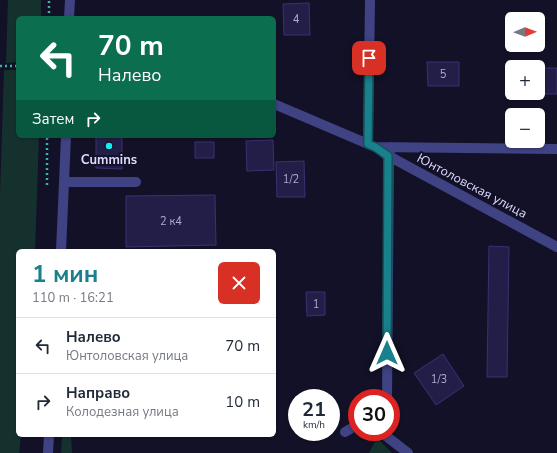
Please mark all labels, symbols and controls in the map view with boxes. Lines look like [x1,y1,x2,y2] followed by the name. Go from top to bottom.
[293,12,300,27] house number: 4
[505,12,545,52] north arrow
[505,12,545,148] map controls
[98,27,164,65] text: 70 m
[32,32,84,84] icon: left
[352,41,386,75] pin
[358,47,380,69] icon: arrive
[505,60,545,100] button: +
[98,63,162,87] text: Налево
[440,67,447,82] house number: 5
[82,108,104,130] icon: right
[505,108,545,148] button: −
[32,109,74,129] text: Затем
[104,141,114,151] marker: Cummins
[414,149,530,223] street label: Юнтоловская улица
[81,151,137,169] place label: Cummins
[283,172,299,187] house number: 1/2
[160,214,182,229] house number: 2 к4
[32,258,98,290] text: 1 мин
[218,262,260,304] button: close
[32,289,114,307] text: 110 m · 16:21
[313,297,319,312] house number: 1
[66,327,121,347] text: Налево
[366,332,408,374] position arrow
[32,335,54,357] icon: left
[225,336,260,356] text: 70 m
[66,347,188,365] text: Юнтоловская улица
[431,372,447,387] house number: 1/3
[66,383,130,403] text: Направо
[348,389,400,441] speed limit sign: 30
[32,391,54,413] icon: right
[225,392,260,412] text: 10 m
[302,396,326,423] text: 21
[66,403,179,421] text: Колодезная улица
[303,418,325,432] text: km/h

